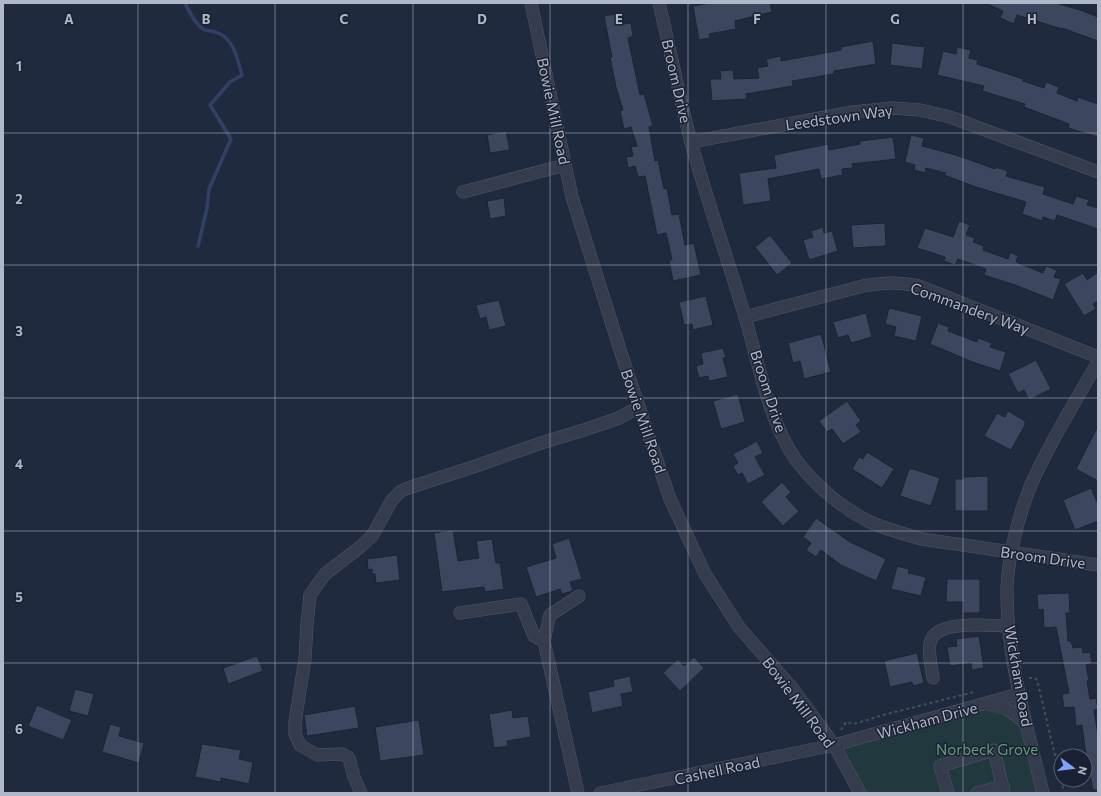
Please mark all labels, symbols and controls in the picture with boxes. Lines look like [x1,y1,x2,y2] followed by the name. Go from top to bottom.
[64,11,74,27] text: A
[202,11,211,27] text: B
[340,11,349,27] text: C
[477,11,487,27] text: D
[615,11,623,27] text: E
[753,11,761,27] text: F
[890,11,900,27] text: G
[1027,11,1037,27] text: H
[659,37,695,125] street label: Broom Drive
[534,56,574,166] street label: Bowie Mill Road
[16,58,22,74] text: 1
[784,101,894,133] street label: Leedstown Way
[15,191,23,207] text: 2
[908,278,1032,338] street label: Commandery Way
[15,323,23,339] text: 3
[747,348,791,435] street label: Broom Drive
[618,367,670,475] street label: Bowie Mill Road
[15,456,23,472] text: 4
[999,542,1087,572] street label: Broom Drive
[15,589,23,605] text: 5
[1001,624,1037,728] street label: Wickham Road
[759,653,839,751] street label: Bowie Mill Road
[875,698,979,742] street label: Wickham Drive
[15,721,23,737] text: 6
[936,740,1038,758] park label: Norbeck Grove
[1053,748,1093,788] north arrow
[673,752,761,788] street label: Cashell Road
[1076,765,1090,776] text: N

